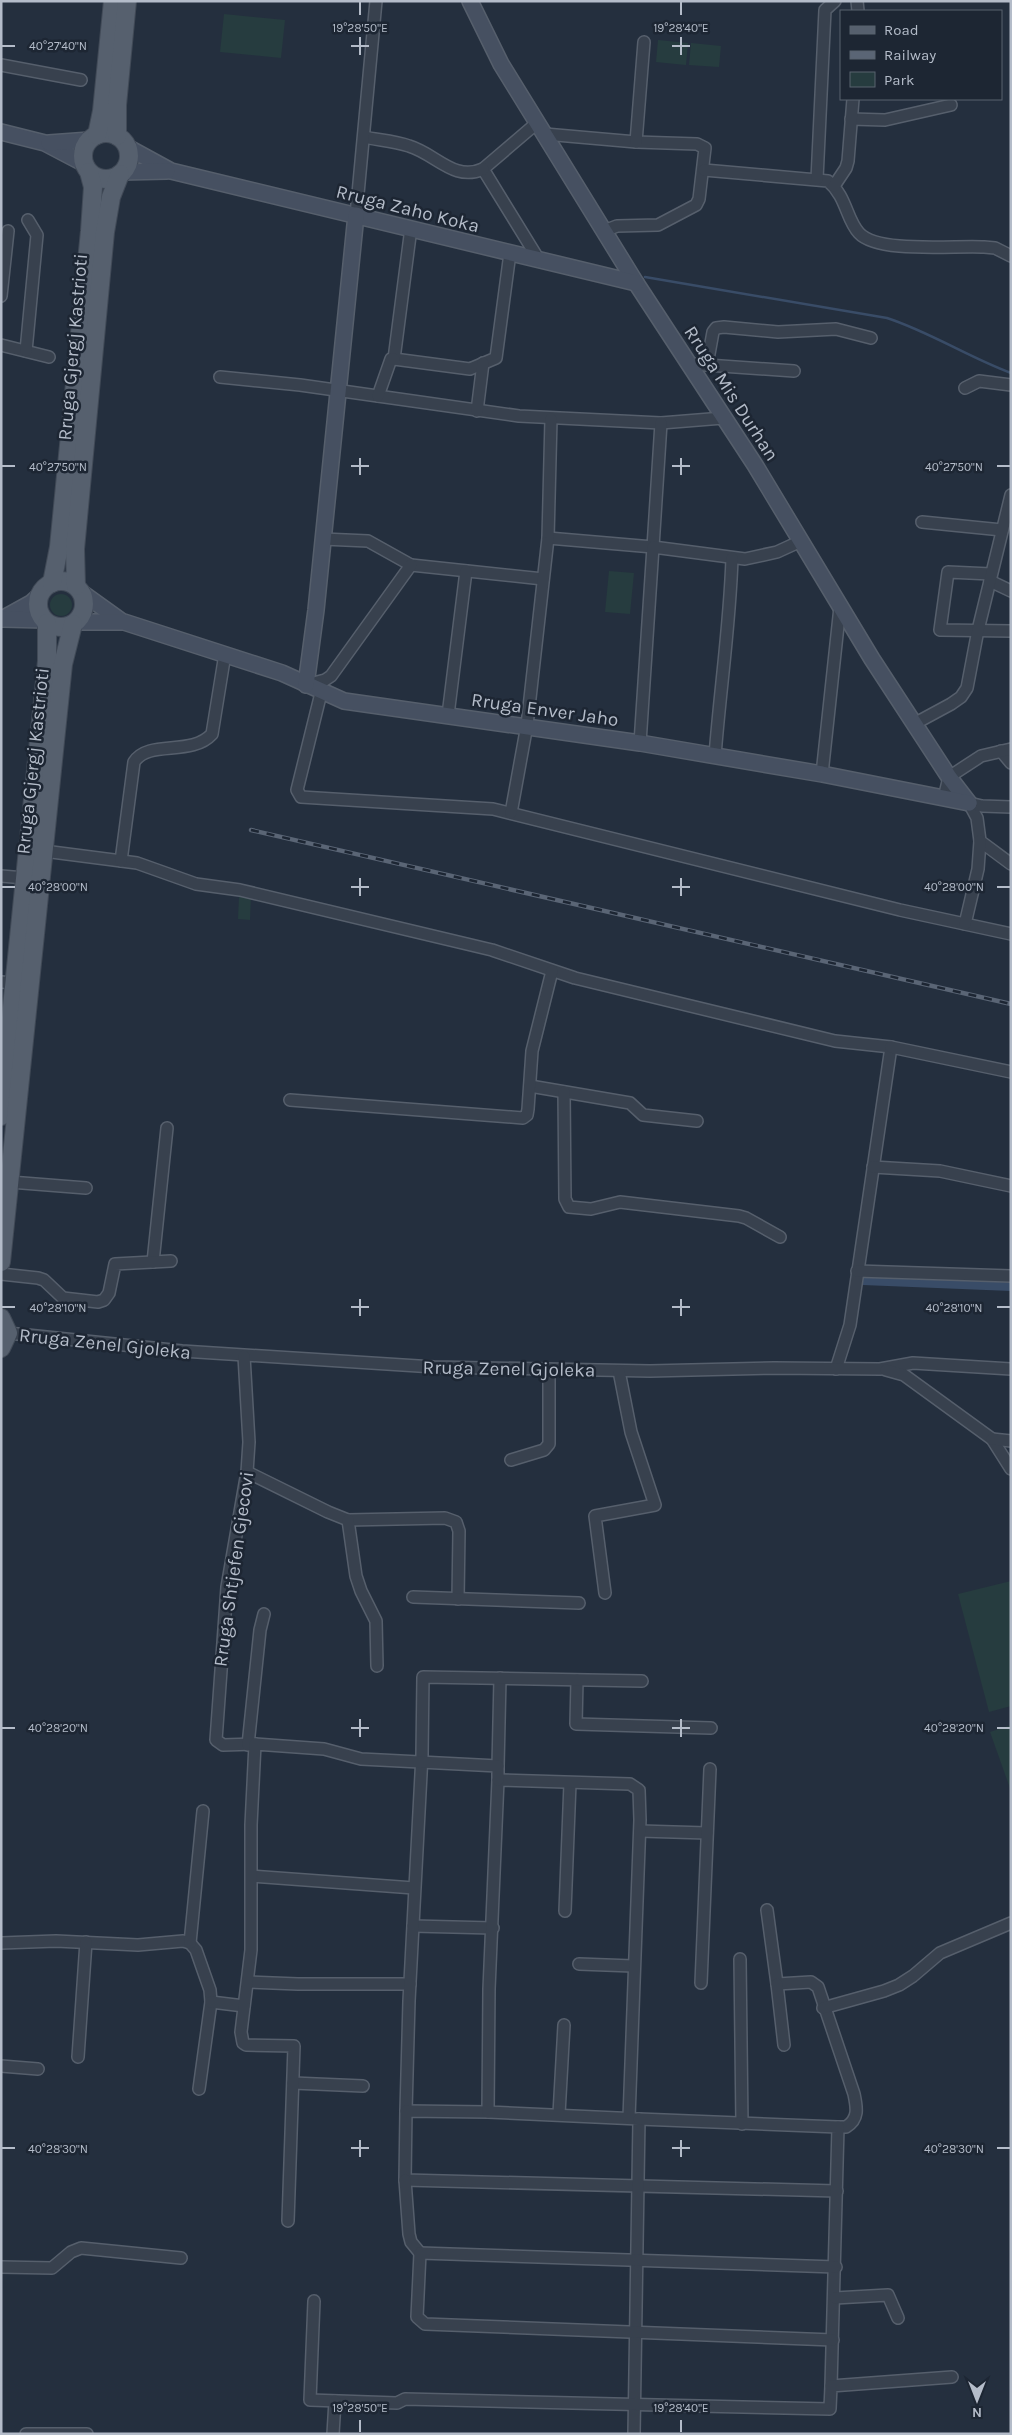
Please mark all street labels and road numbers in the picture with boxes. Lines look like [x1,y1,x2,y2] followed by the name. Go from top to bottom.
[334,181,482,237] street label: Rruga Zaho Koka
[54,253,92,442] street label: Rruga Gjergj Kastrioti
[679,322,783,465] street label: Rruga Mis Durhan
[12,667,54,856] street label: Rruga Gjergj Kastrioti
[470,689,620,731] street label: Rruga Enver Jaho
[18,1324,192,1364] street label: Rruga Zenel Gjoleka
[423,1356,595,1382] street label: Rruga Zenel Gjoleka
[209,1470,259,1668] street label: Rruga Shtjefen Gjecovi

